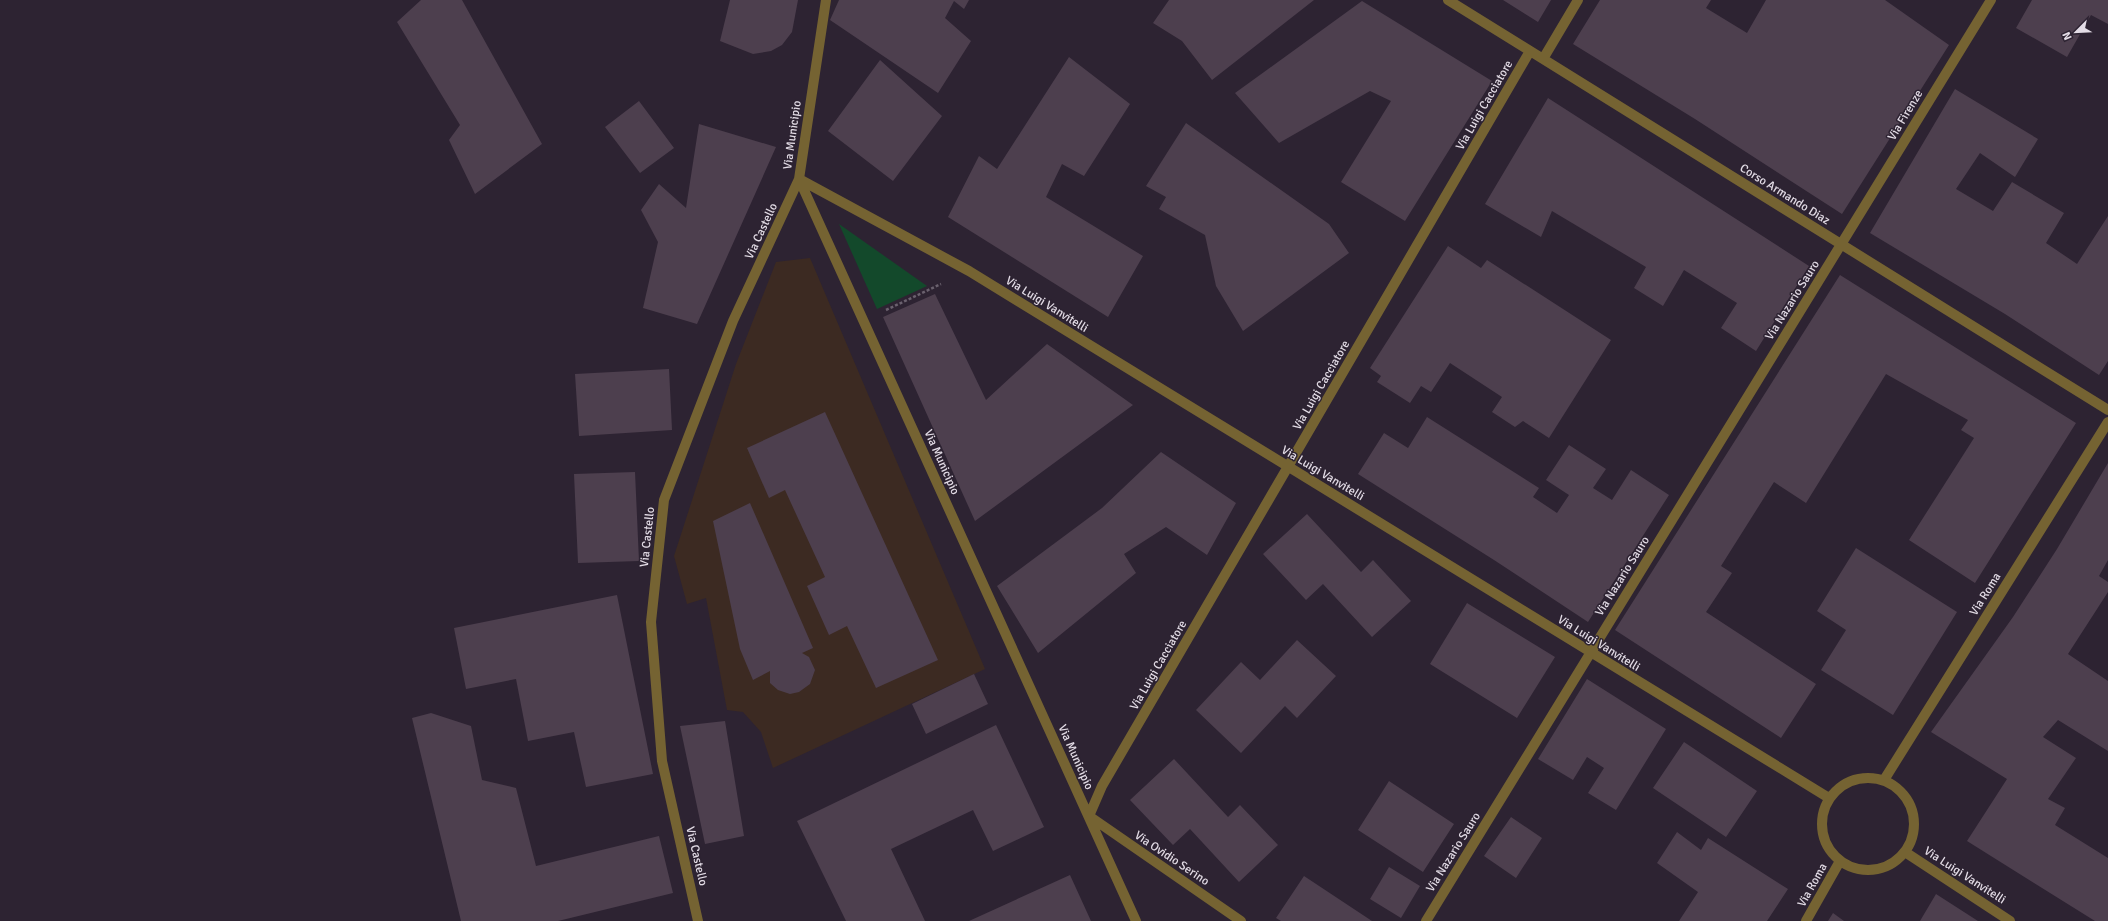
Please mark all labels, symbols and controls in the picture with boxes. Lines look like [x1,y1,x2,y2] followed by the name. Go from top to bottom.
[2056,12,2096,52] north arrow
[2060,30,2075,42] text: N
[1453,58,1516,153] street label: Via Luigi Cacciatore
[1884,87,1926,143] street label: Via Firenze
[780,99,805,171] street label: Via Municipio
[1737,161,1833,228] street label: Corso Armando Diaz
[742,201,781,262] street label: Via Castello
[1762,258,1823,343] street label: Via Nazario Sauro
[1003,273,1091,336] street label: Via Luigi Vanvitelli
[1290,338,1353,433] street label: Via Luigi Cacciatore
[920,427,963,497] street label: Via Municipio
[1278,443,1367,504] street label: Via Luigi Vanvitelli
[637,506,658,568] street label: Via Castello
[1592,534,1653,619] street label: Via Nazario Sauro
[1966,570,2004,619] street label: Via Roma
[1555,612,1643,675] street label: Via Luigi Vanvitelli
[1127,618,1190,713] street label: Via Luigi Cacciatore
[1054,722,1097,792] street label: Via Municipio
[1423,810,1484,895] street label: Via Nazario Sauro
[682,825,711,887] street label: Via Castello
[1131,828,1212,889] street label: Via Ovidio Serino
[1921,843,2008,907] street label: Via Luigi Vanvitelli
[1794,861,1831,910] street label: Via Roma

